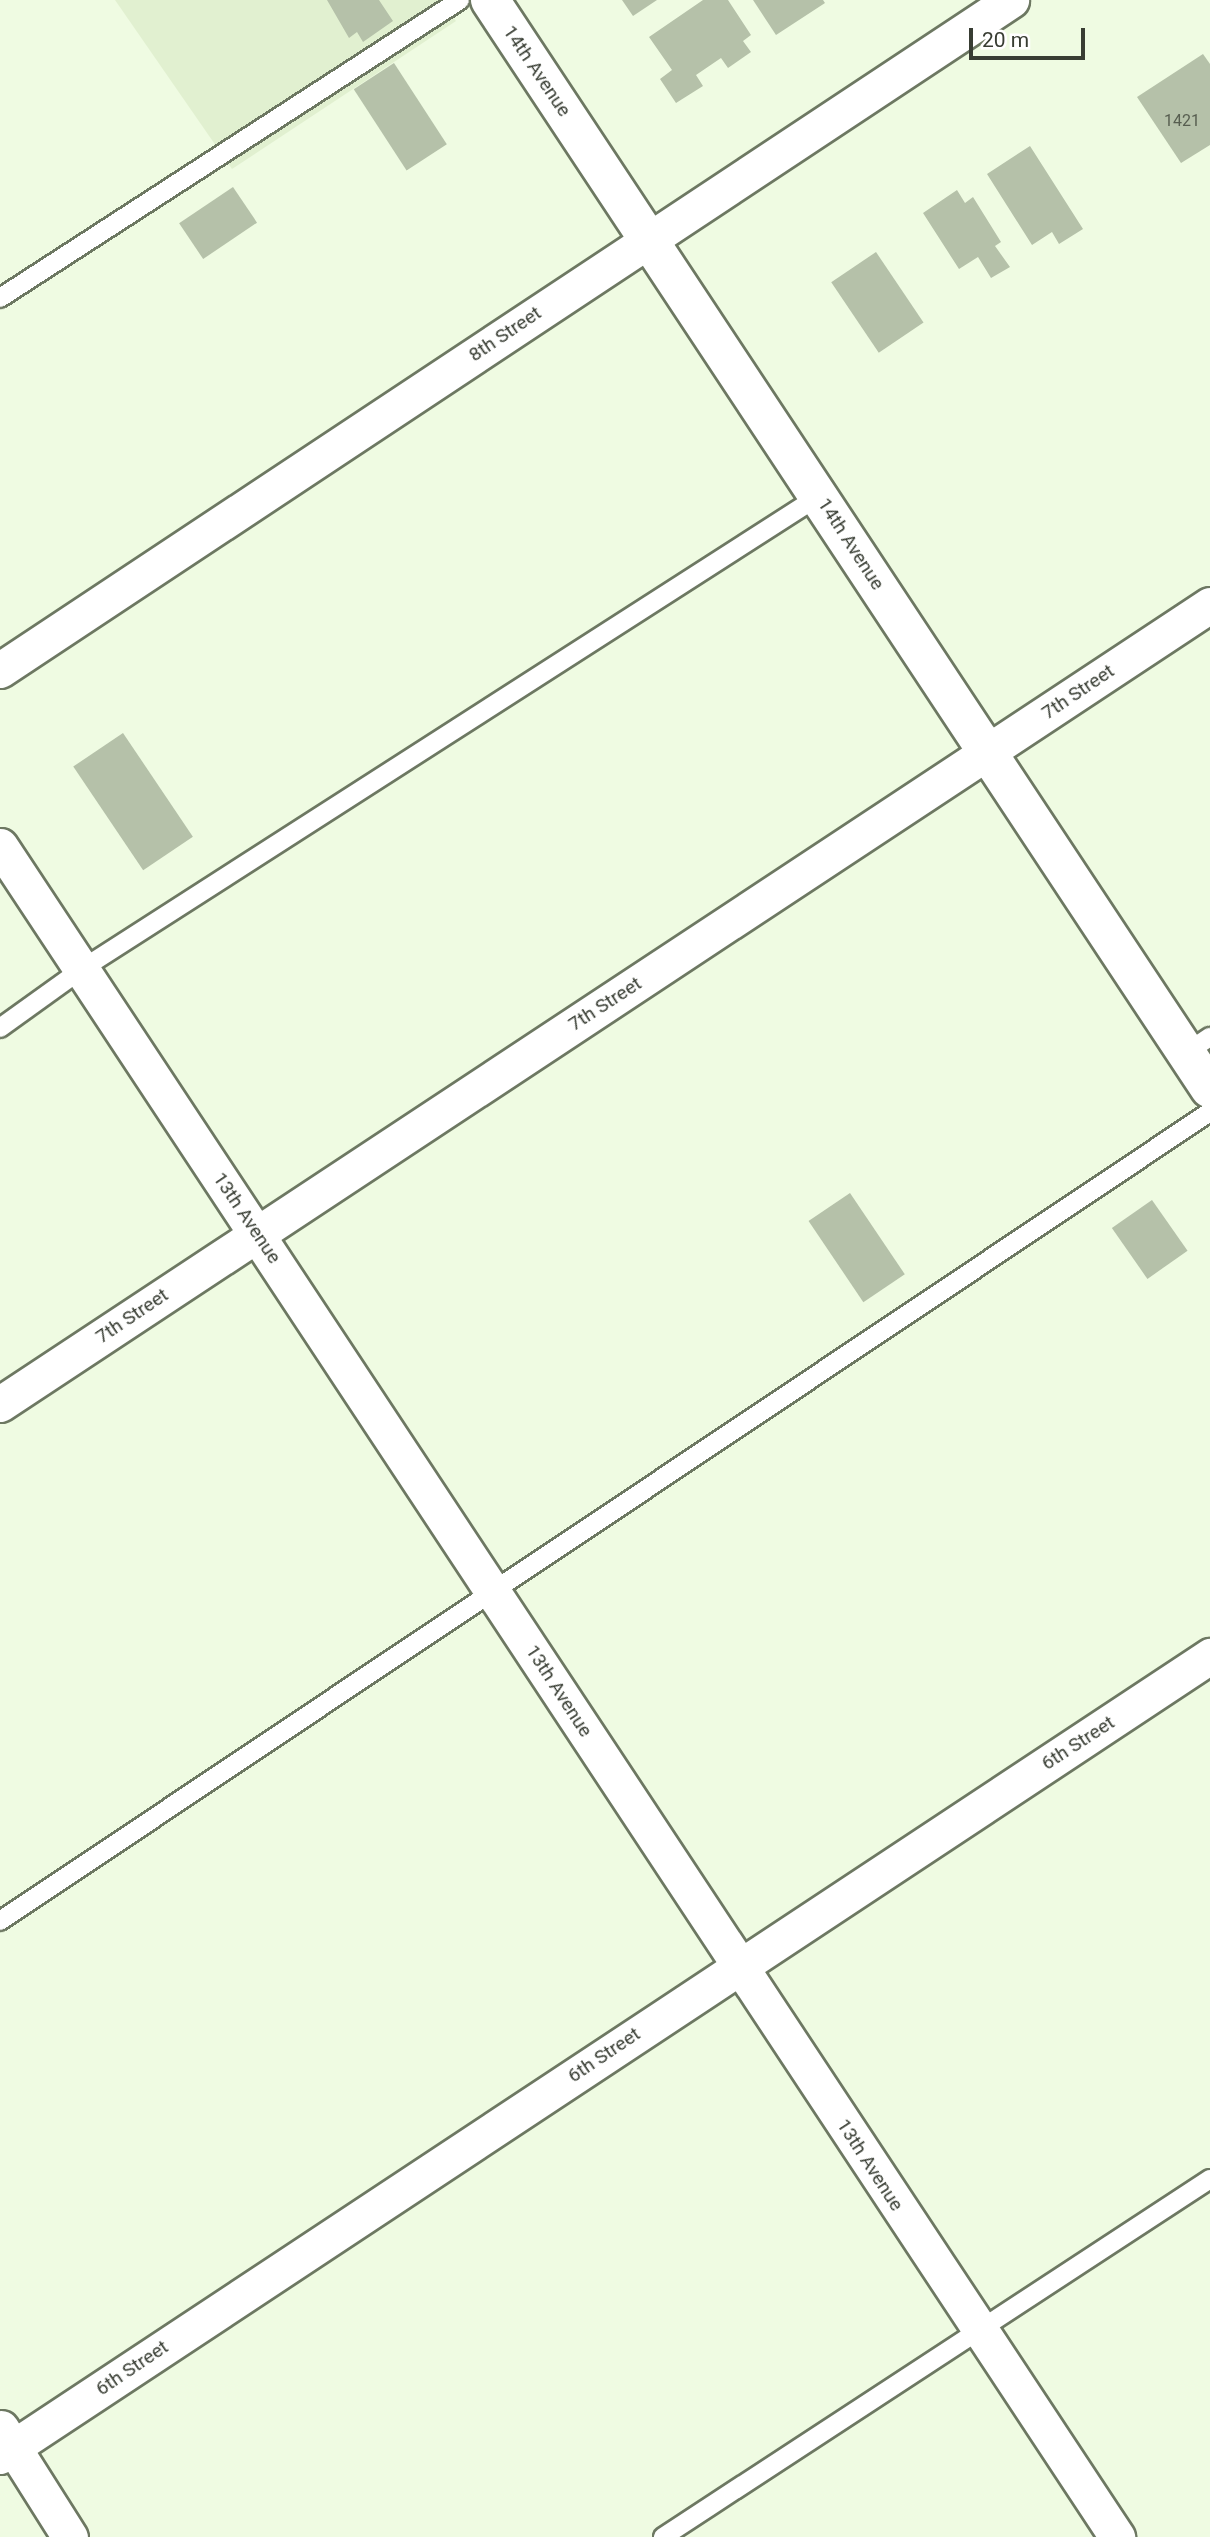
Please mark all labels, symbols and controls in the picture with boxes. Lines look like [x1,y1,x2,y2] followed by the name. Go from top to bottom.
[972,14,1088,58] scale bar
[498,21,576,121] street label: 14th Avenue
[982,28,1029,52] text: 20 m
[1164,111,1200,131] house number: 1421
[465,302,545,366] street label: 8th Street
[813,494,889,594] street label: 14th Avenue
[1038,660,1118,724] street label: 7th Street
[564,972,646,1036] street label: 7th Street
[208,1168,286,1268] street label: 13th Avenue
[92,1284,172,1348] street label: 7th Street
[521,1641,597,1741] street label: 13th Avenue
[1037,1711,1119,1775] street label: 6th Street
[564,2023,644,2087] street label: 6th Street
[832,2115,908,2215] street label: 13th Avenue
[92,2336,172,2400] street label: 6th Street

